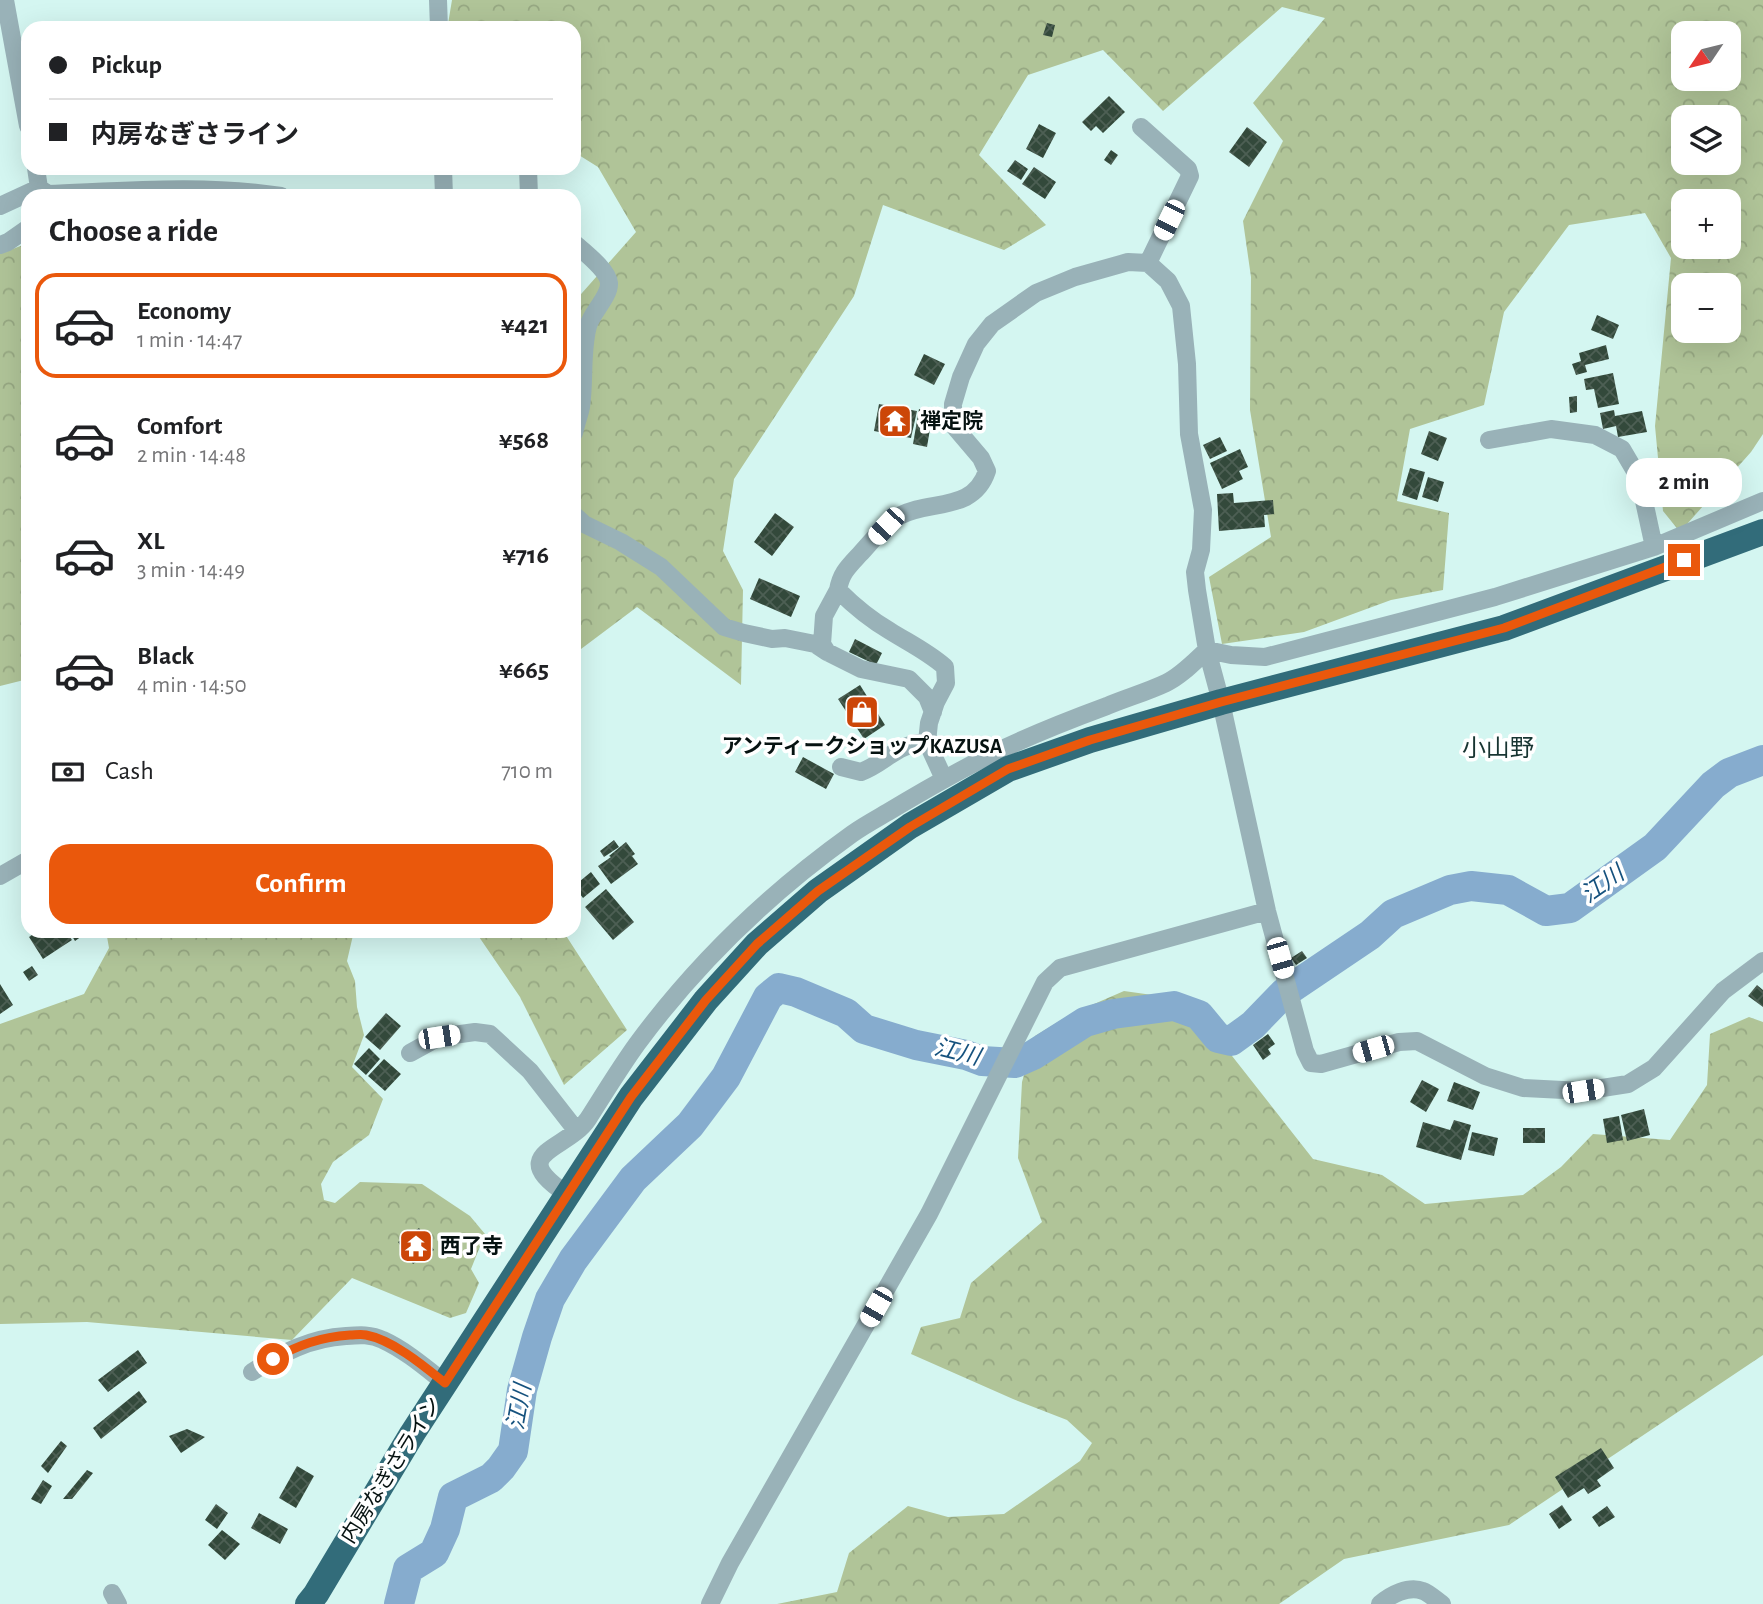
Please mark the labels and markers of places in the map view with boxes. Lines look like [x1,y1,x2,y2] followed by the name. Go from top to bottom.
[876,402,914,440] temple icon: 禅定院
[920,410,983,432] place label: 禅定院
[843,693,881,731] shop icon: アンティークショップKAZUSA
[722,735,1003,757] place label: アンティークショップKAZUSA
[397,1227,435,1265] temple icon: 西了寺
[440,1235,503,1257] place label: 西了寺

